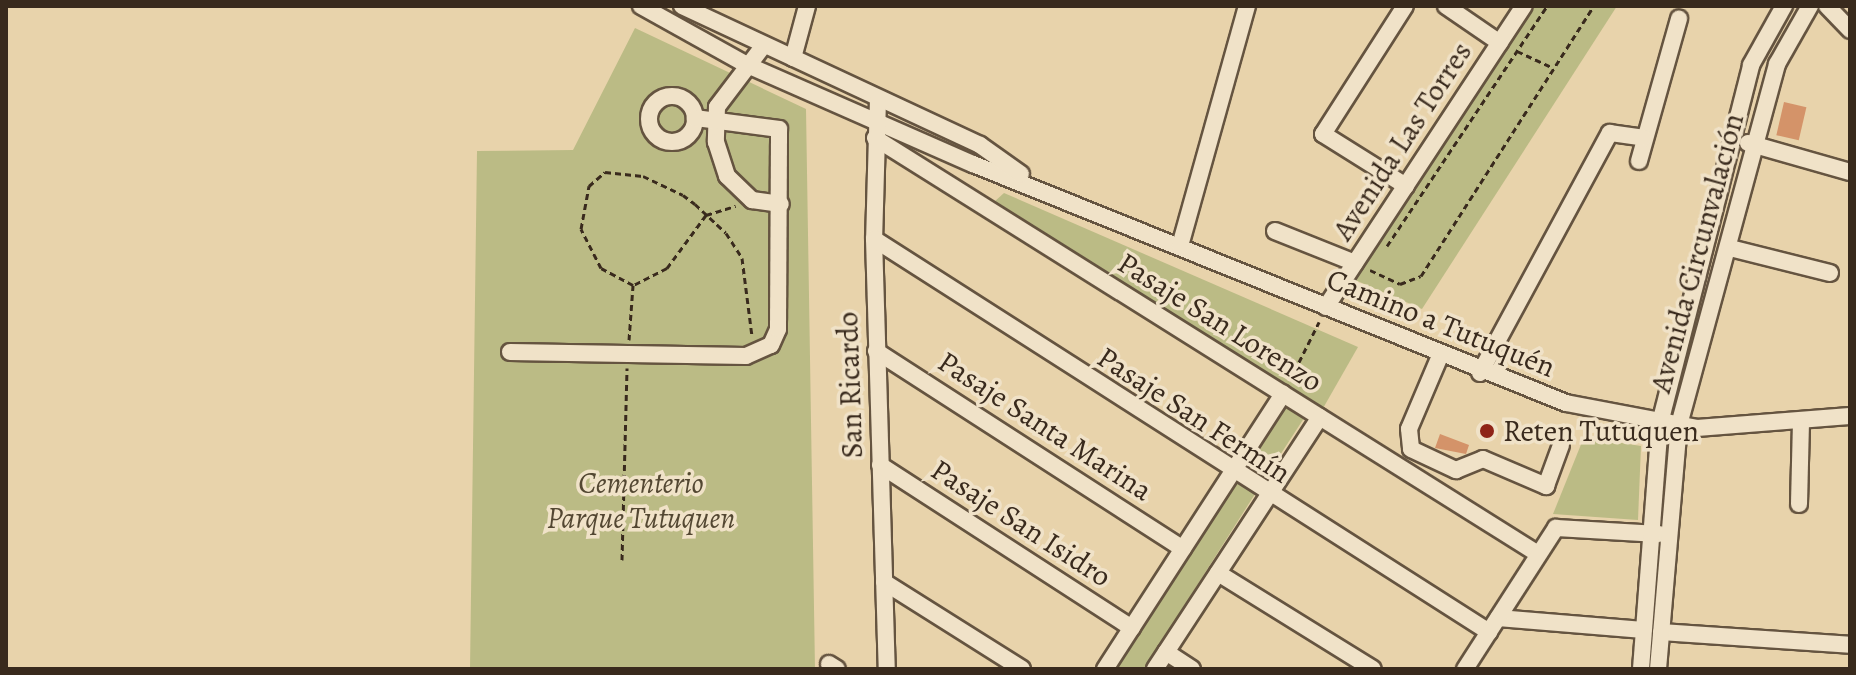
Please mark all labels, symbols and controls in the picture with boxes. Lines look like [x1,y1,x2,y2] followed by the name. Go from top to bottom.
[1325,35,1479,247] street label: Avenida Las Torres
[1642,109,1752,397] street label: Avenida Circunvalación
[1111,245,1329,399] street label: Pasaje San Lorenzo
[1322,261,1560,385] street label: Camino a Tutuquén
[829,311,871,459] street label: San Ricardo
[1091,339,1297,491] street label: Pasaje San Fermín
[931,343,1159,509] street label: Pasaje Santa Marina
[1503,413,1699,449] place label: Reten Tutuquen
[1478,422,1496,440] marker: Reten Tutuquen
[924,451,1118,595] street label: Pasaje San Isidro
[547,465,735,536] park label: Cementerio Parque Tutuquen

